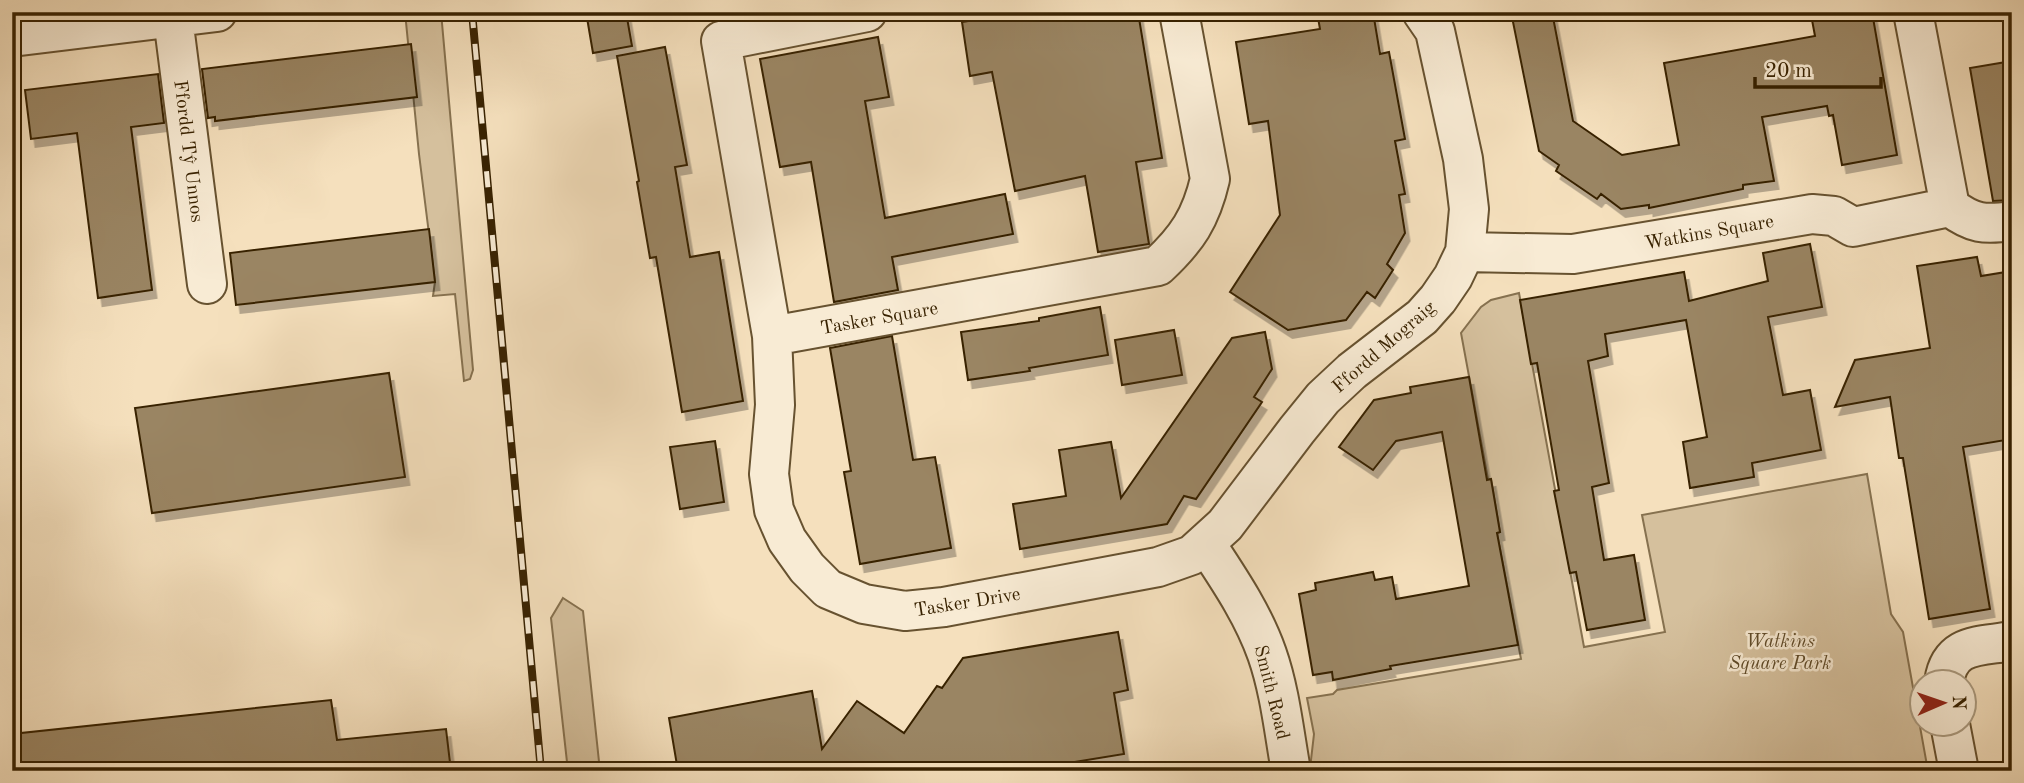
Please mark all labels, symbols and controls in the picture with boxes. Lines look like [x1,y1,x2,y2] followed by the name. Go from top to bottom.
[1755,46,1881,90] scale bar
[1765,61,1812,82] text: 20 m
[169,79,206,224] street label: Ffordd Tŷ Unnos
[1643,213,1776,254] street label: Watkins Square
[1329,298,1440,398] street label: Ffordd Mograig
[819,300,940,339] street label: Tasker Square
[913,586,1022,621] street label: Tasker Drive
[1729,633,1831,674] park label: Watkins Square Park
[1250,643,1292,742] street label: Smith Road
[1909,668,1979,738] north arrow
[1948,695,1967,711] text: N

